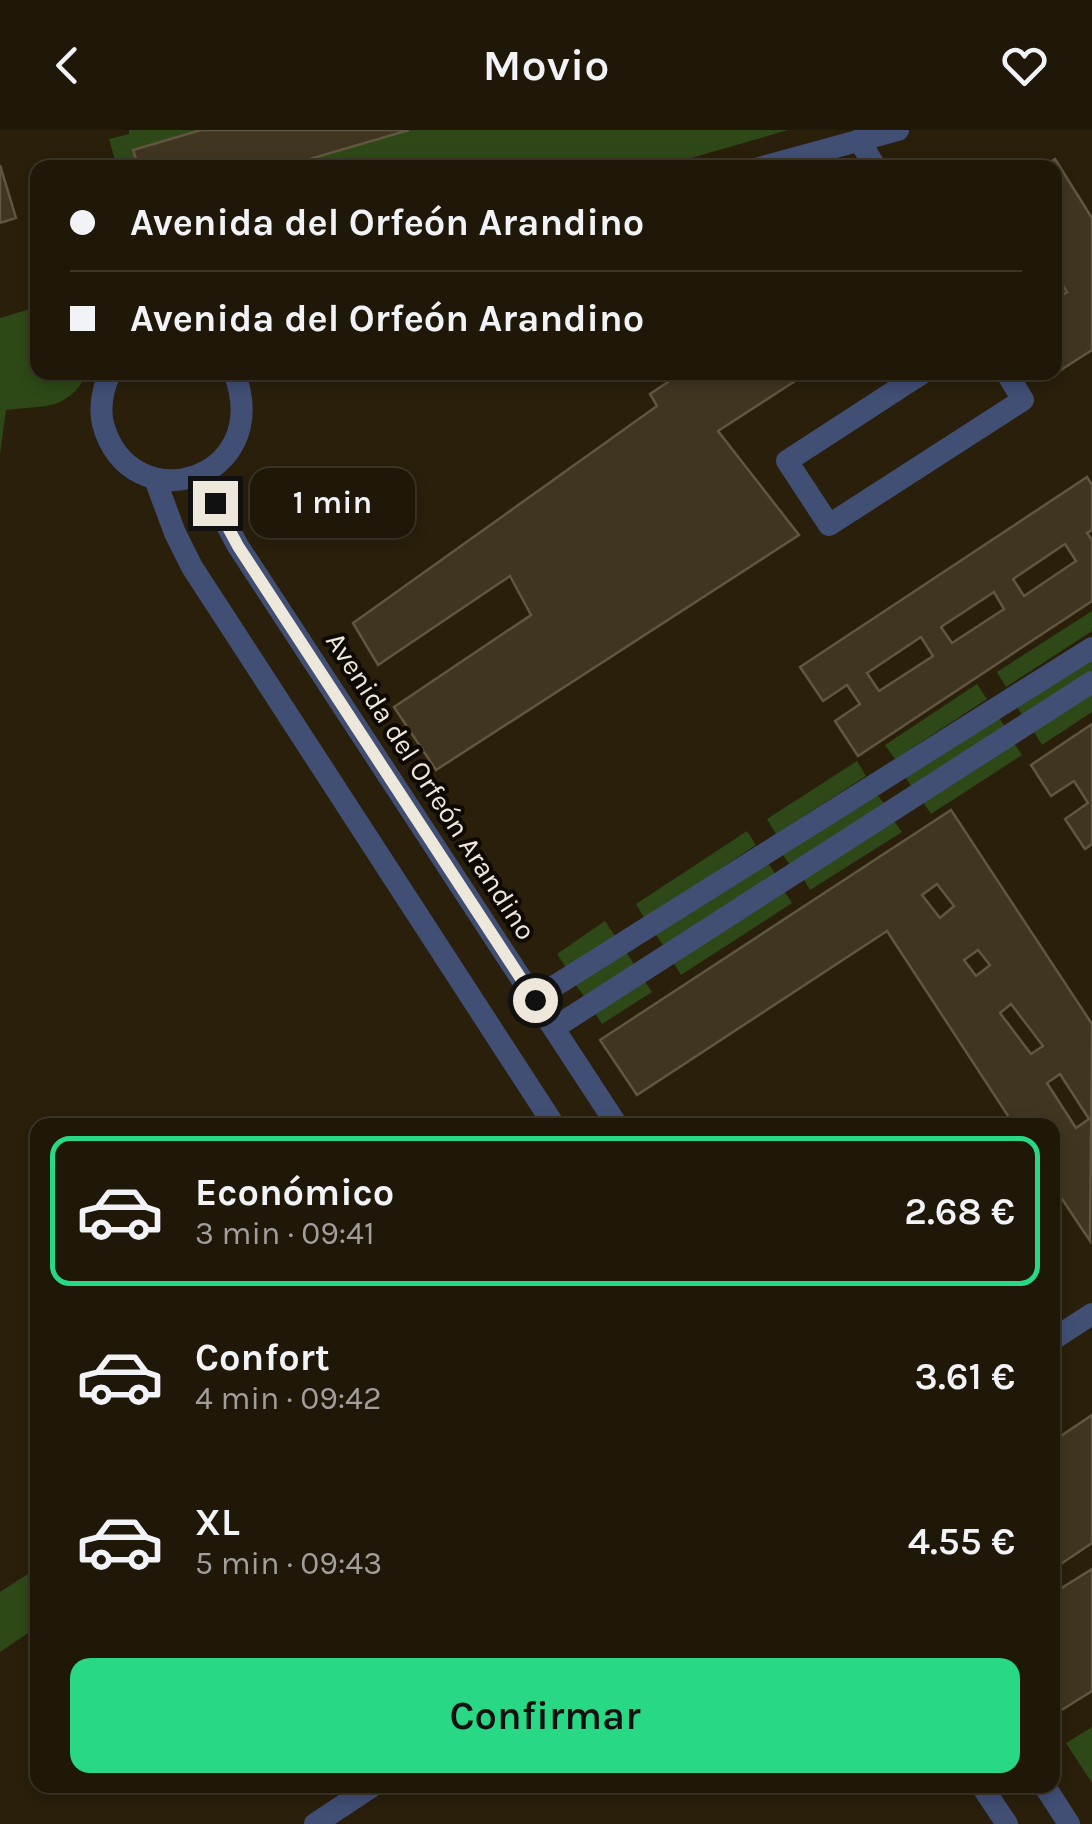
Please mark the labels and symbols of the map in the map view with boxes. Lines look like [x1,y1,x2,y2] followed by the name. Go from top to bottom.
[250,468,415,538] callout: 1 min
[193,481,238,526] route end
[319,626,543,946] street label: Avenida del Orfeón Arandino
[513,978,558,1023] route start

